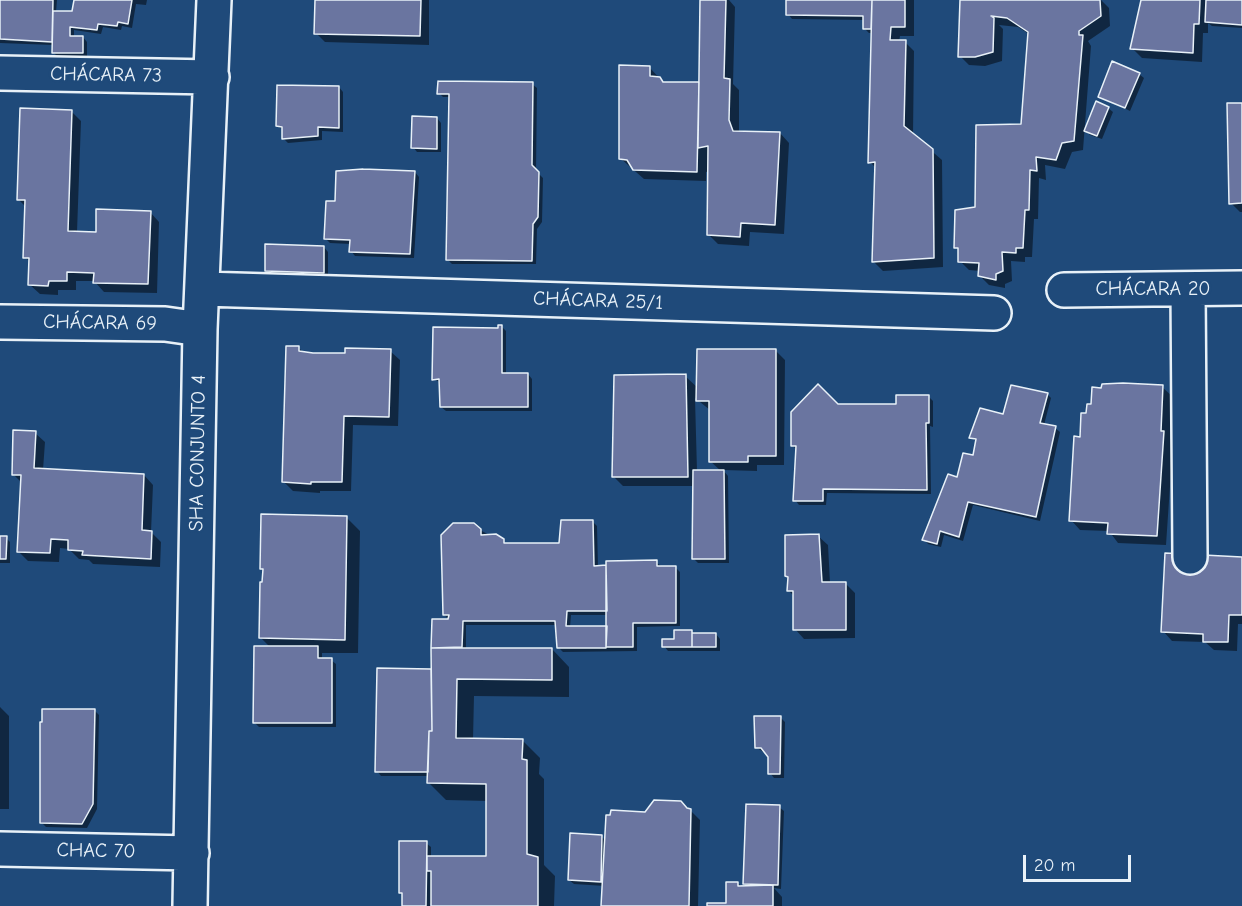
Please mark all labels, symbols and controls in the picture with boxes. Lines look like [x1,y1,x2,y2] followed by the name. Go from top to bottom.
[50,62,162,88] street label: CHÁCARA 73
[1095,277,1211,301] street label: CHÁCARA 20
[532,287,664,315] street label: CHÁCARA 25/1
[43,310,157,336] street label: CHÁCARA 69
[185,374,211,532] street label: SHA CONJUNTO 4
[56,838,136,864] street label: CHAC 70
[1026,843,1134,881] scale bar
[1034,855,1075,876] text: 20 m

